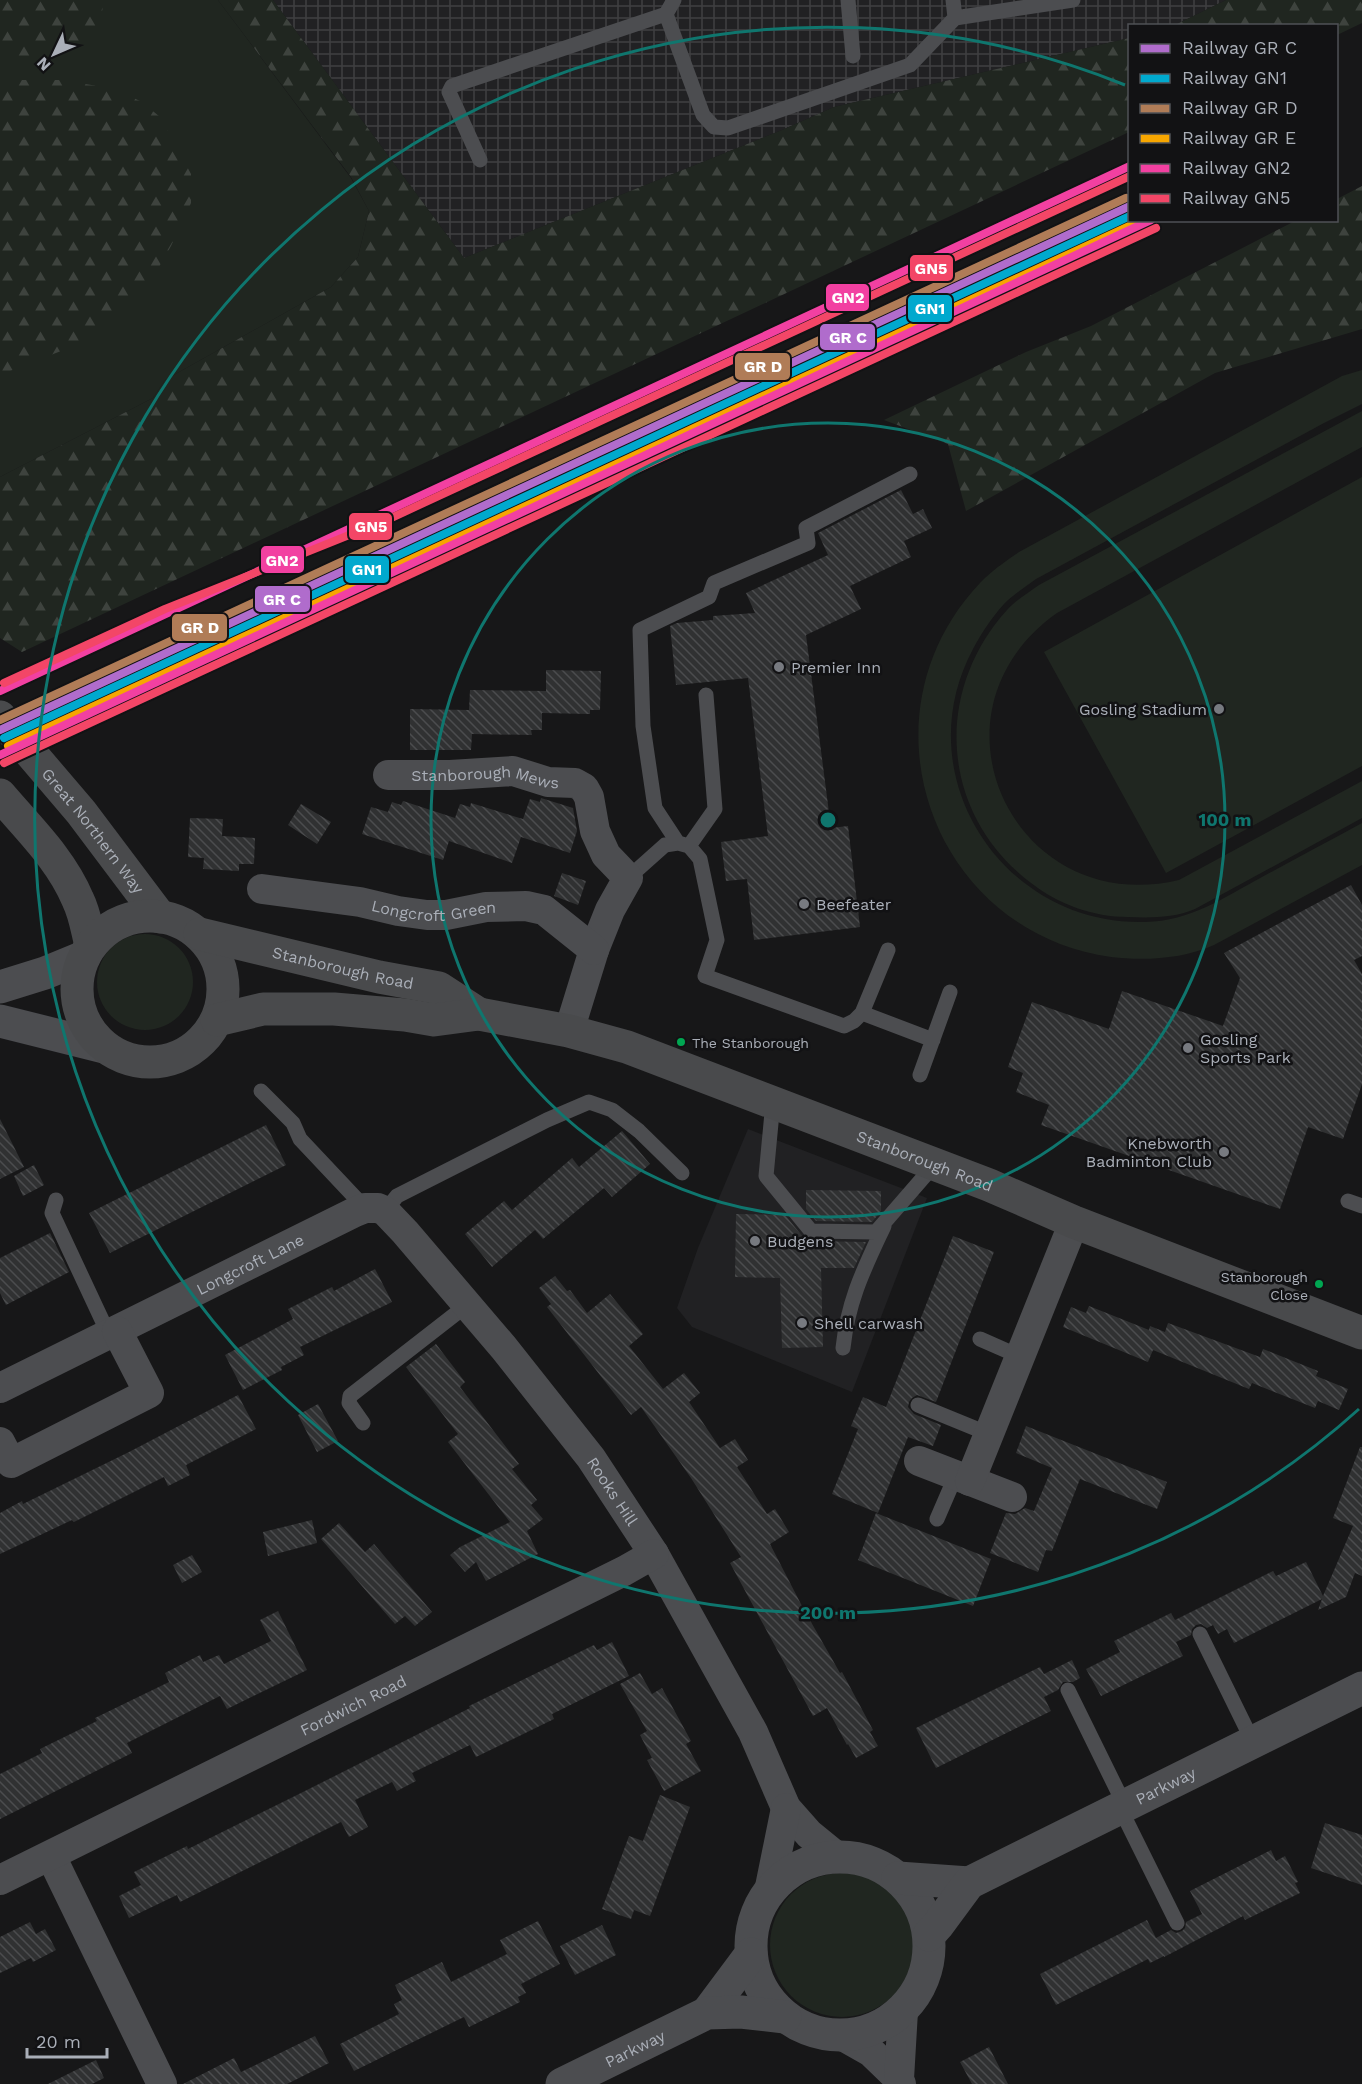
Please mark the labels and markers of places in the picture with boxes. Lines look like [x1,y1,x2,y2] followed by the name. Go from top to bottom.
[791,658,881,677] place label: Premier Inn
[772,660,786,674] marker: Premier Inn
[1079,700,1207,719] place label: Gosling Stadium
[1212,702,1226,716] marker: Gosling Stadium
[818,810,838,830] centre of rings
[816,895,892,914] place label: Beefeater
[797,897,811,911] marker: Beefeater
[1200,1030,1291,1067] place label: Gosling Sports Park
[692,1035,809,1051] place label: The Stanborough
[675,1036,687,1048] marker: The Stanborough
[1181,1041,1195,1055] marker: Gosling Sports Park
[1086,1134,1212,1171] place label: Knebworth Badminton Club
[1217,1145,1231,1159] marker: Knebworth Badminton Club
[767,1232,833,1251] place label: Budgens
[748,1234,762,1248] marker: Budgens
[1221,1269,1308,1303] place label: Stanborough Close
[1313,1278,1325,1290] marker: Stanborough Close
[814,1314,923,1333] place label: Shell carwash
[795,1316,809,1330] marker: Shell carwash

